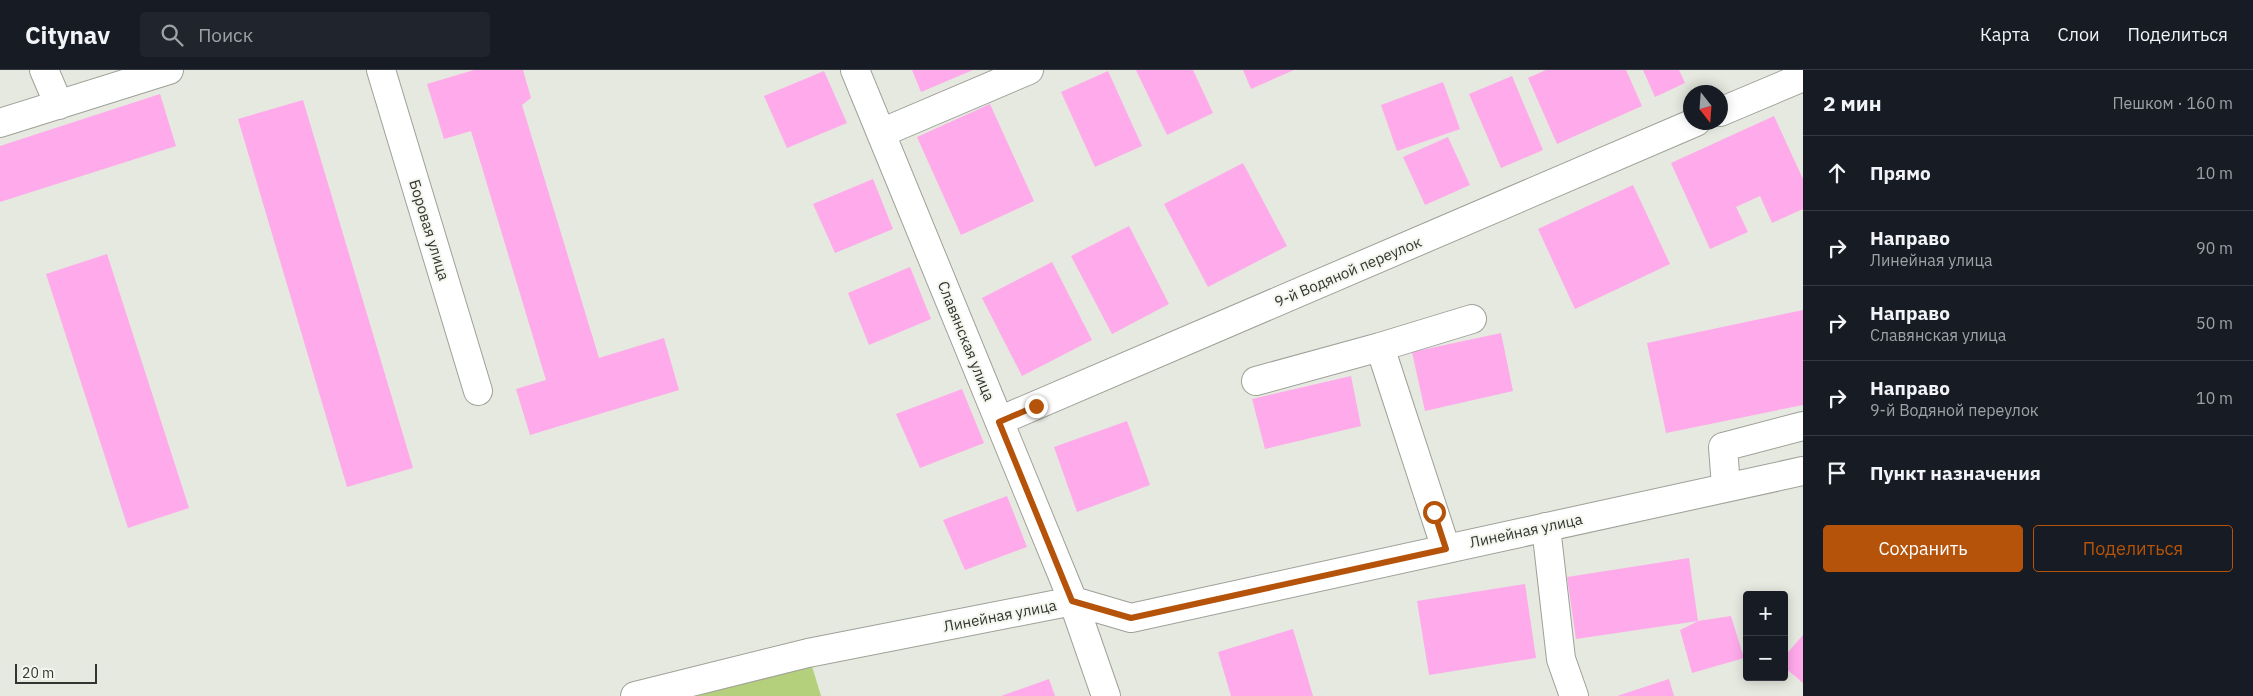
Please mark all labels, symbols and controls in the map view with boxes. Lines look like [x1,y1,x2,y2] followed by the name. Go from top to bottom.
[140,12,490,57] search box
[25,19,110,51] text: Citynav
[158,21,186,49] icon: search
[198,23,253,47] text: Поиск
[1980,23,2030,46] text: Карта
[2058,23,2100,46] text: Слои
[2128,23,2228,46] text: Поделиться
[1683,85,1728,130] north arrow
[1823,89,1882,117] text: 2 мин
[2112,93,2233,113] text: Пешком · 160 m
[1823,159,1851,187] icon: ahead
[1870,161,1931,185] text: Прямо
[2196,163,2233,183] text: 10 m
[405,177,454,283] street label: Боровая улица
[1870,226,1950,250] text: Направо
[1271,232,1424,311] street label: 9-й Водяной переулок
[1823,234,1851,262] icon: right
[2196,238,2233,258] text: 90 m
[1870,250,1993,270] text: Линейная улица
[934,278,999,404] street label: Славянская улица
[1870,301,1950,325] text: Направо
[1823,309,1851,337] icon: right
[2196,313,2233,333] text: 50 m
[1870,325,2006,345] text: Славянская улица
[1870,376,1950,400] text: Направо
[1823,384,1851,412] icon: right
[2196,388,2233,408] text: 10 m
[1025,395,1048,418] route end
[1870,400,2039,420] text: 9-й Водяной переулок
[1823,459,1851,487] icon: arrive
[1870,461,2041,485] text: Пункт назначения
[1423,501,1446,524] route start
[1468,509,1584,552] street label: Линейная улица
[1823,525,2023,572] button: Сохранить
[2033,525,2233,572] button: Поделиться
[1743,591,1788,681] map controls
[1743,591,1788,636] button: +
[942,595,1058,636] street label: Линейная улица
[1743,636,1788,681] button: −
[15,661,98,684] scale bar
[22,664,54,682] text: 20 m

